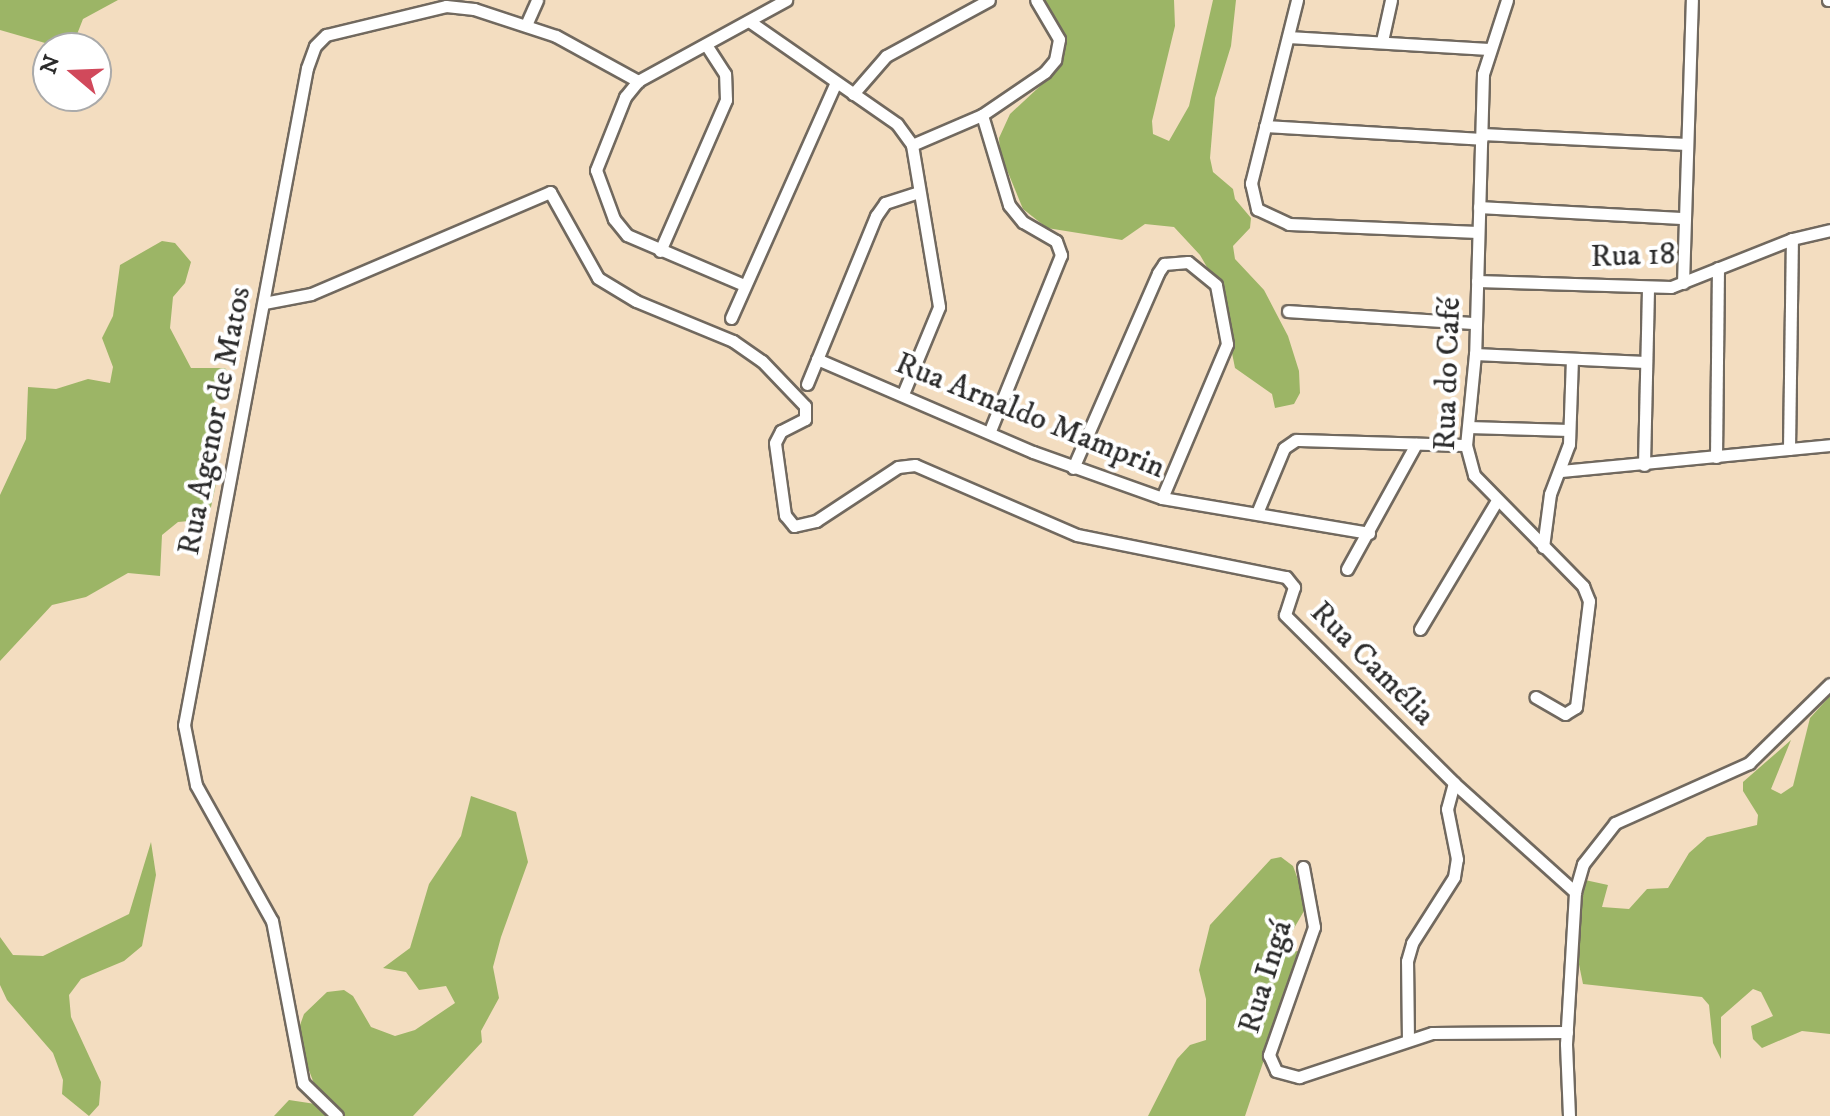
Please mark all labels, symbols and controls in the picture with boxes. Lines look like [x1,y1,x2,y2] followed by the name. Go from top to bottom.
[32,32,112,112] north arrow
[35,52,66,78] text: N
[1590,235,1676,277] street label: Rua 18
[170,284,260,558] street label: Rua Agenor de Matos
[1426,296,1470,452] street label: Rua do Café
[890,344,1170,488] street label: Rua Arnaldo Mamprin
[1302,594,1442,734] street label: Rua Camélia
[1231,916,1301,1038] street label: Rua Ingá

